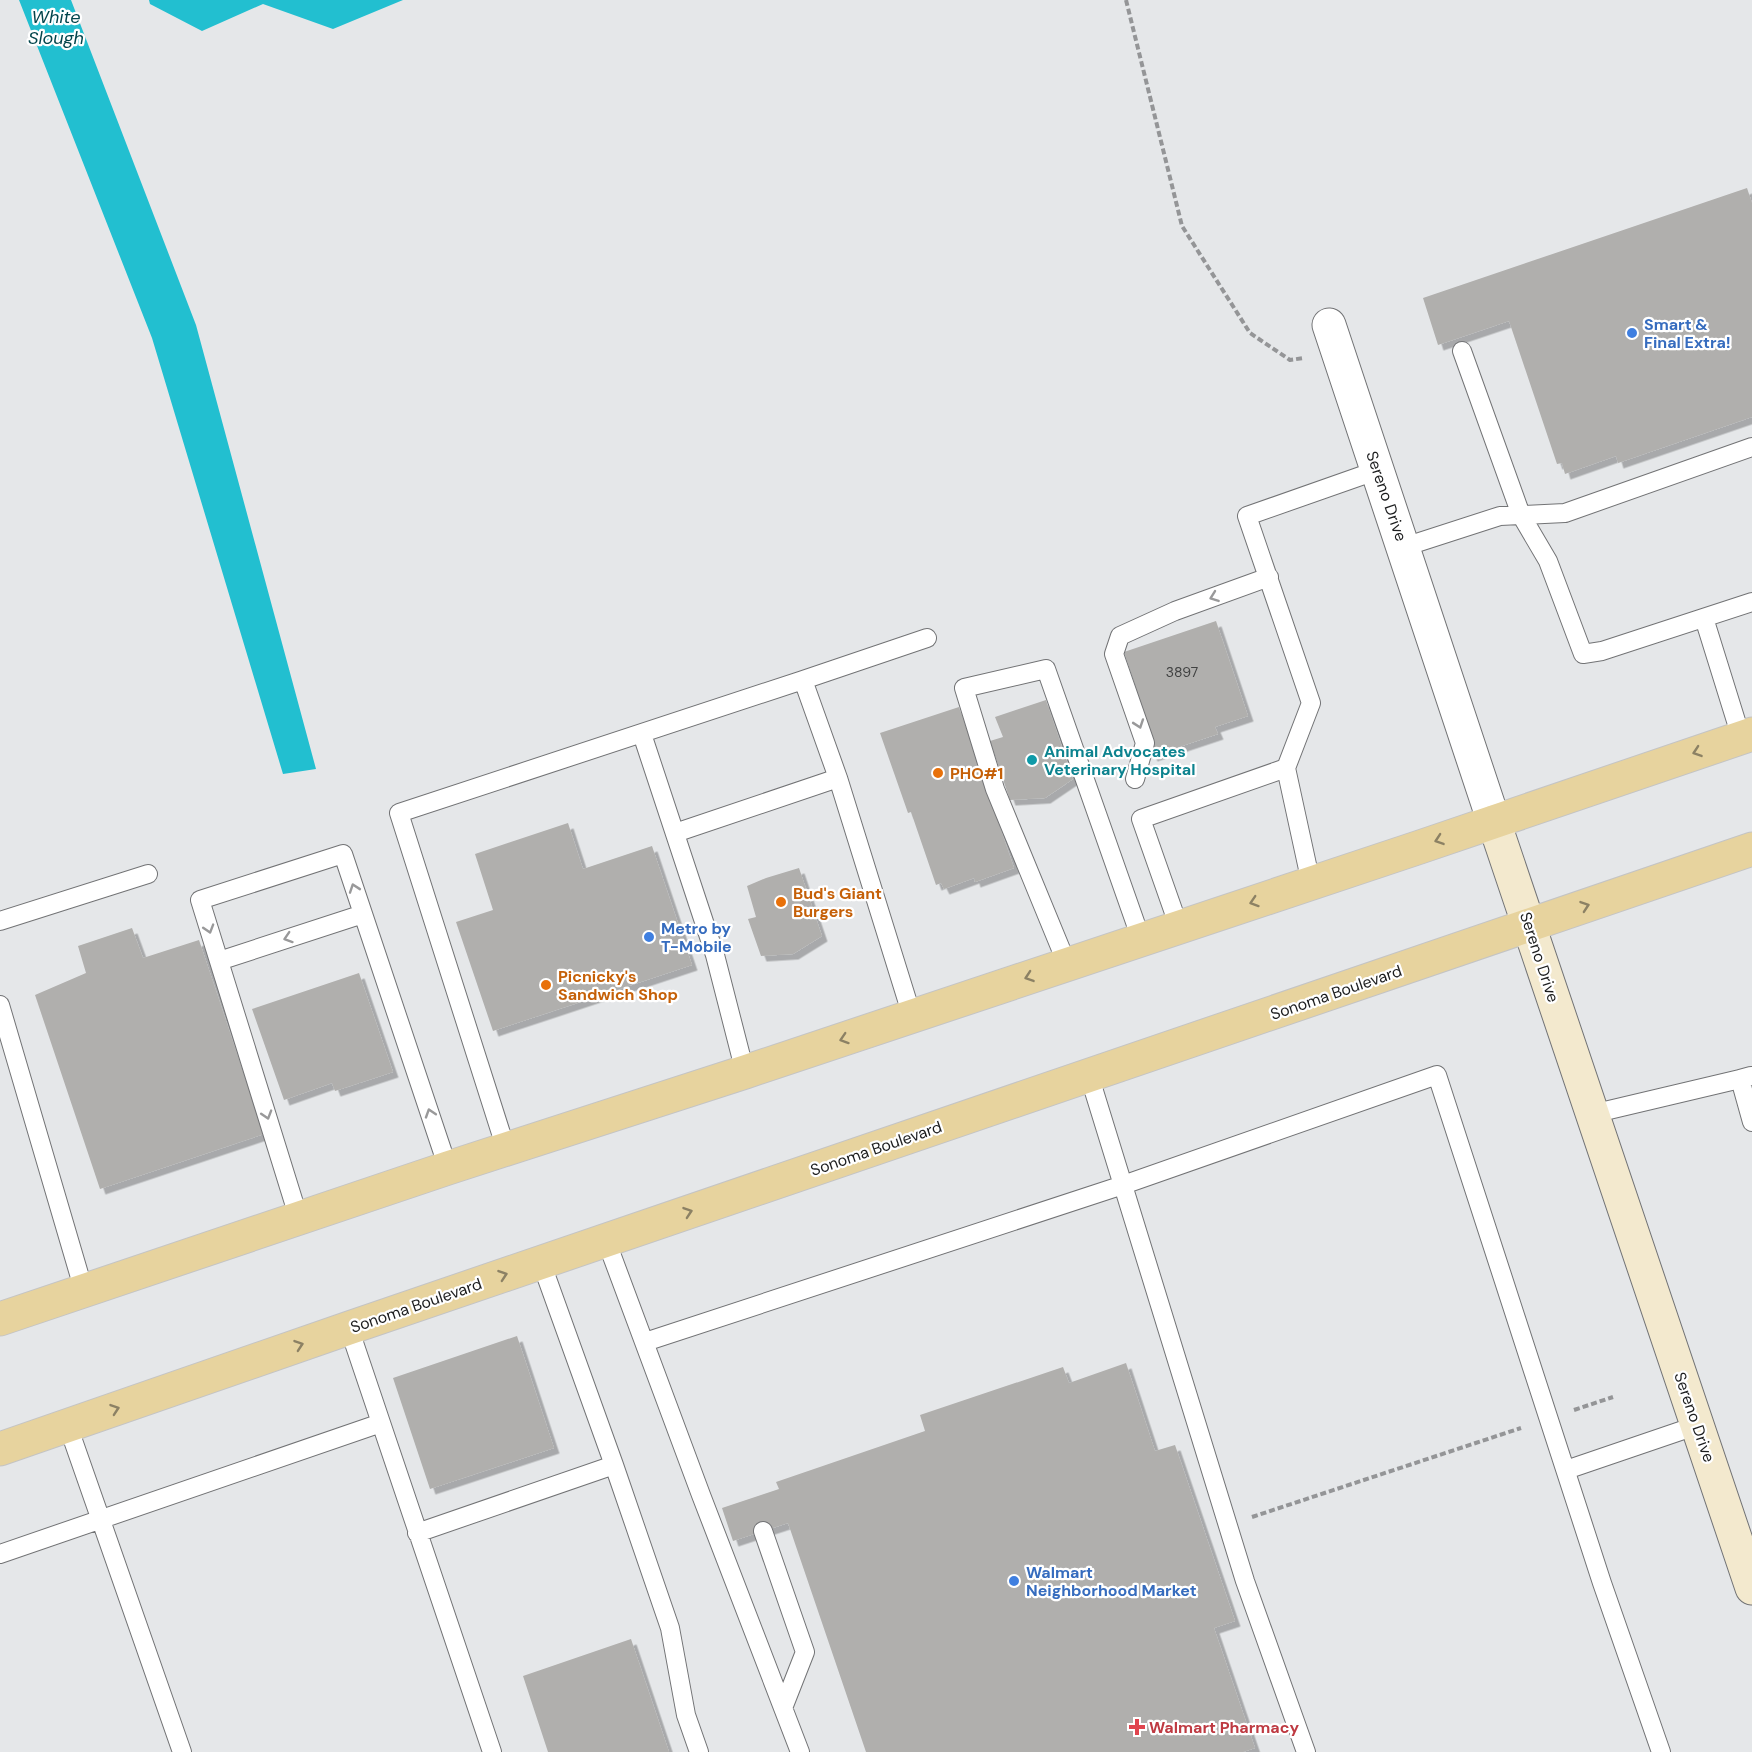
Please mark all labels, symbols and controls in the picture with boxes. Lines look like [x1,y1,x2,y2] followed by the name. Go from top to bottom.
[28,5,84,50] water label: White Slough
[1644,314,1731,353] place label: Smart & Final Extra!
[1625,326,1639,340] marker: Smart & Final Extra!
[1361,448,1412,544] street label: Sereno Drive
[1209,590,1220,602] one-way arrow
[1166,663,1198,681] house number: 3897
[1131,718,1144,729] one-way arrow
[1044,741,1196,780] place label: Animal Advocates Veterinary Hospital
[1692,745,1703,758] one-way arrow
[1025,753,1039,767] marker: Animal Advocates Veterinary Hospital
[950,763,1003,784] place label: PHO#1
[931,766,945,780] marker: PHO#1
[1434,833,1445,846] one-way arrow
[349,883,362,894] one-way arrow
[793,883,882,922] place label: Bud's Giant Burgers
[774,895,788,909] marker: Bud's Giant Burgers
[1249,895,1260,907] one-way arrow
[1579,901,1590,914] one-way arrow
[1515,909,1564,1005] street label: Sereno Drive
[661,918,732,957] place label: Metro by T-Mobile
[202,923,214,934] one-way arrow
[642,930,656,944] marker: Metro by T-Mobile
[283,931,294,944] one-way arrow
[1268,960,1405,1025] street label: Sonoma Boulevard
[558,966,678,1005] place label: Picnicky's Sandwich Shop
[1024,970,1035,982] one-way arrow
[539,978,553,992] marker: Picnicky's Sandwich Shop
[839,1031,850,1044] one-way arrow
[425,1108,437,1119] one-way arrow
[259,1109,272,1120] one-way arrow
[808,1116,945,1181] street label: Sonoma Boulevard
[682,1207,693,1219] one-way arrow
[497,1270,508,1282] one-way arrow
[348,1273,485,1338] street label: Sonoma Boulevard
[293,1340,304,1353] one-way arrow
[1669,1369,1720,1465] street label: Sereno Drive
[109,1404,120,1417] one-way arrow
[1026,1562,1197,1601] place label: Walmart Neighborhood Market
[1007,1574,1021,1588] marker: Walmart Neighborhood Market
[1149,1717,1299,1738] place label: Walmart Pharmacy
[1130,1720,1144,1734] marker: Walmart Pharmacy

